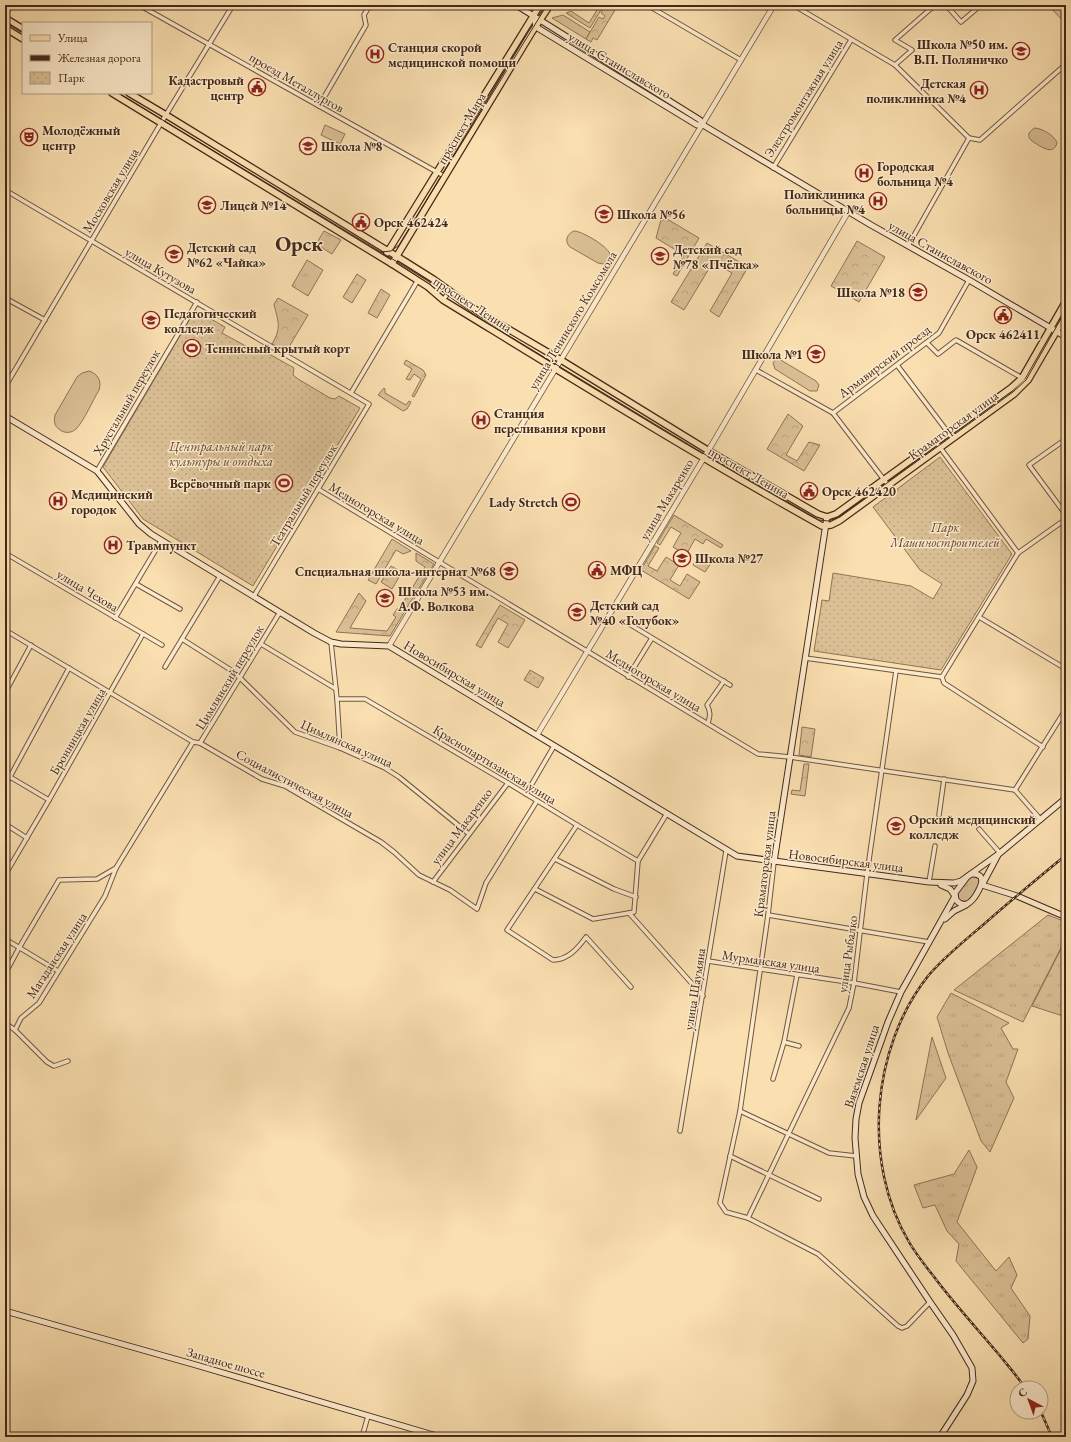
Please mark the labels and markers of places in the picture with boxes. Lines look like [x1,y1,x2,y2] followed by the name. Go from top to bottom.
[914,36,1008,68] place label: Школа №50 им. В.П. Поляничко
[388,39,517,71] place label: Станция скорой медицинской помощи
[1011,41,1031,61] school or university icon: Школа №50 им. В.П. Поляничко
[365,44,385,64] hospital icon: Станция скорой медицинской помощи
[168,72,244,104] place label: Кадастровый центр
[866,75,966,107] place label: Детская поликлиника №4
[247,77,267,97] public building icon: Кадастровый центр
[969,80,989,100] hospital icon: Детская поликлиника №4
[42,122,121,154] place label: Молодёжный центр
[19,127,39,147] theatre icon: Молодёжный центр
[298,136,318,156] school or university icon: Школа №8
[321,138,382,155] place label: Школа №8
[877,158,953,190] place label: Городская больница №4
[854,163,874,183] hospital icon: Городская больница №4
[784,186,865,218] place label: Поликлиника больницы №4
[868,191,888,211] hospital icon: Поликлиника больницы №4
[197,195,217,215] school or university icon: Лицей №14
[220,197,287,214] place label: Лицей №14
[594,204,614,224] school or university icon: Школа №56
[617,206,685,223] place label: Школа №56
[351,212,371,232] public building icon: Орск 462424
[374,214,448,231] place label: Орск 462424
[187,239,266,271] place label: Детский сад №62 «Чайка»
[673,241,759,273] place label: Детский сад №78 «Пчёлка»
[164,244,184,264] school or university icon: Детский сад №62 «Чайка»
[650,246,670,266] school or university icon: Детский сад №78 «Пчёлка»
[908,282,928,302] school or university icon: Школа №18
[837,284,905,301] place label: Школа №18
[164,305,257,337] place label: Педагогический колледж
[993,305,1013,325] public building icon: Орск 462411
[141,310,161,330] school or university icon: Педагогический колледж
[966,326,1040,343] place label: Орск 462411
[182,338,202,358] sports icon: Теннисный крытый корт
[205,340,350,357] place label: Теннисный крытый корт
[806,344,826,364] school or university icon: Школа №1
[742,346,803,363] place label: Школа №1
[494,405,606,437] place label: Станция переливания крови
[471,410,491,430] hospital icon: Станция переливания крови
[274,473,294,493] sports icon: Верёвочный парк
[170,475,272,492] place label: Верёвочный парк
[799,481,819,501] public building icon: Орск 462420
[822,483,896,500] place label: Орск 462420
[71,486,153,518] place label: Медицинский городок
[48,491,68,511] hospital icon: Медицинский городок
[561,492,581,512] sports icon: Lady Stretch
[489,494,559,511] place label: Lady Stretch
[103,535,123,555] hospital icon: Травмпункт
[126,537,196,554] place label: Травмпункт
[672,548,692,568] school or university icon: Школа №27
[695,550,763,567] place label: Школа №27
[587,560,607,580] public building icon: МФЦ
[499,561,519,581] school or university icon: Специальная школа-интернат №68
[610,562,642,579] place label: МФЦ
[295,563,496,580] place label: Специальная школа-интернат №68
[397,583,489,615] place label: Школа №53 им. А.Ф. Волкова
[375,588,395,608] school or university icon: Школа №53 им. А.Ф. Волкова
[590,597,679,629] place label: Детский сад №40 «Голубок»
[567,602,587,622] school or university icon: Детский сад №40 «Голубок»
[909,811,1036,843] place label: Орский медицинский колледж
[886,816,906,836] school or university icon: Орский медицинский колледж

